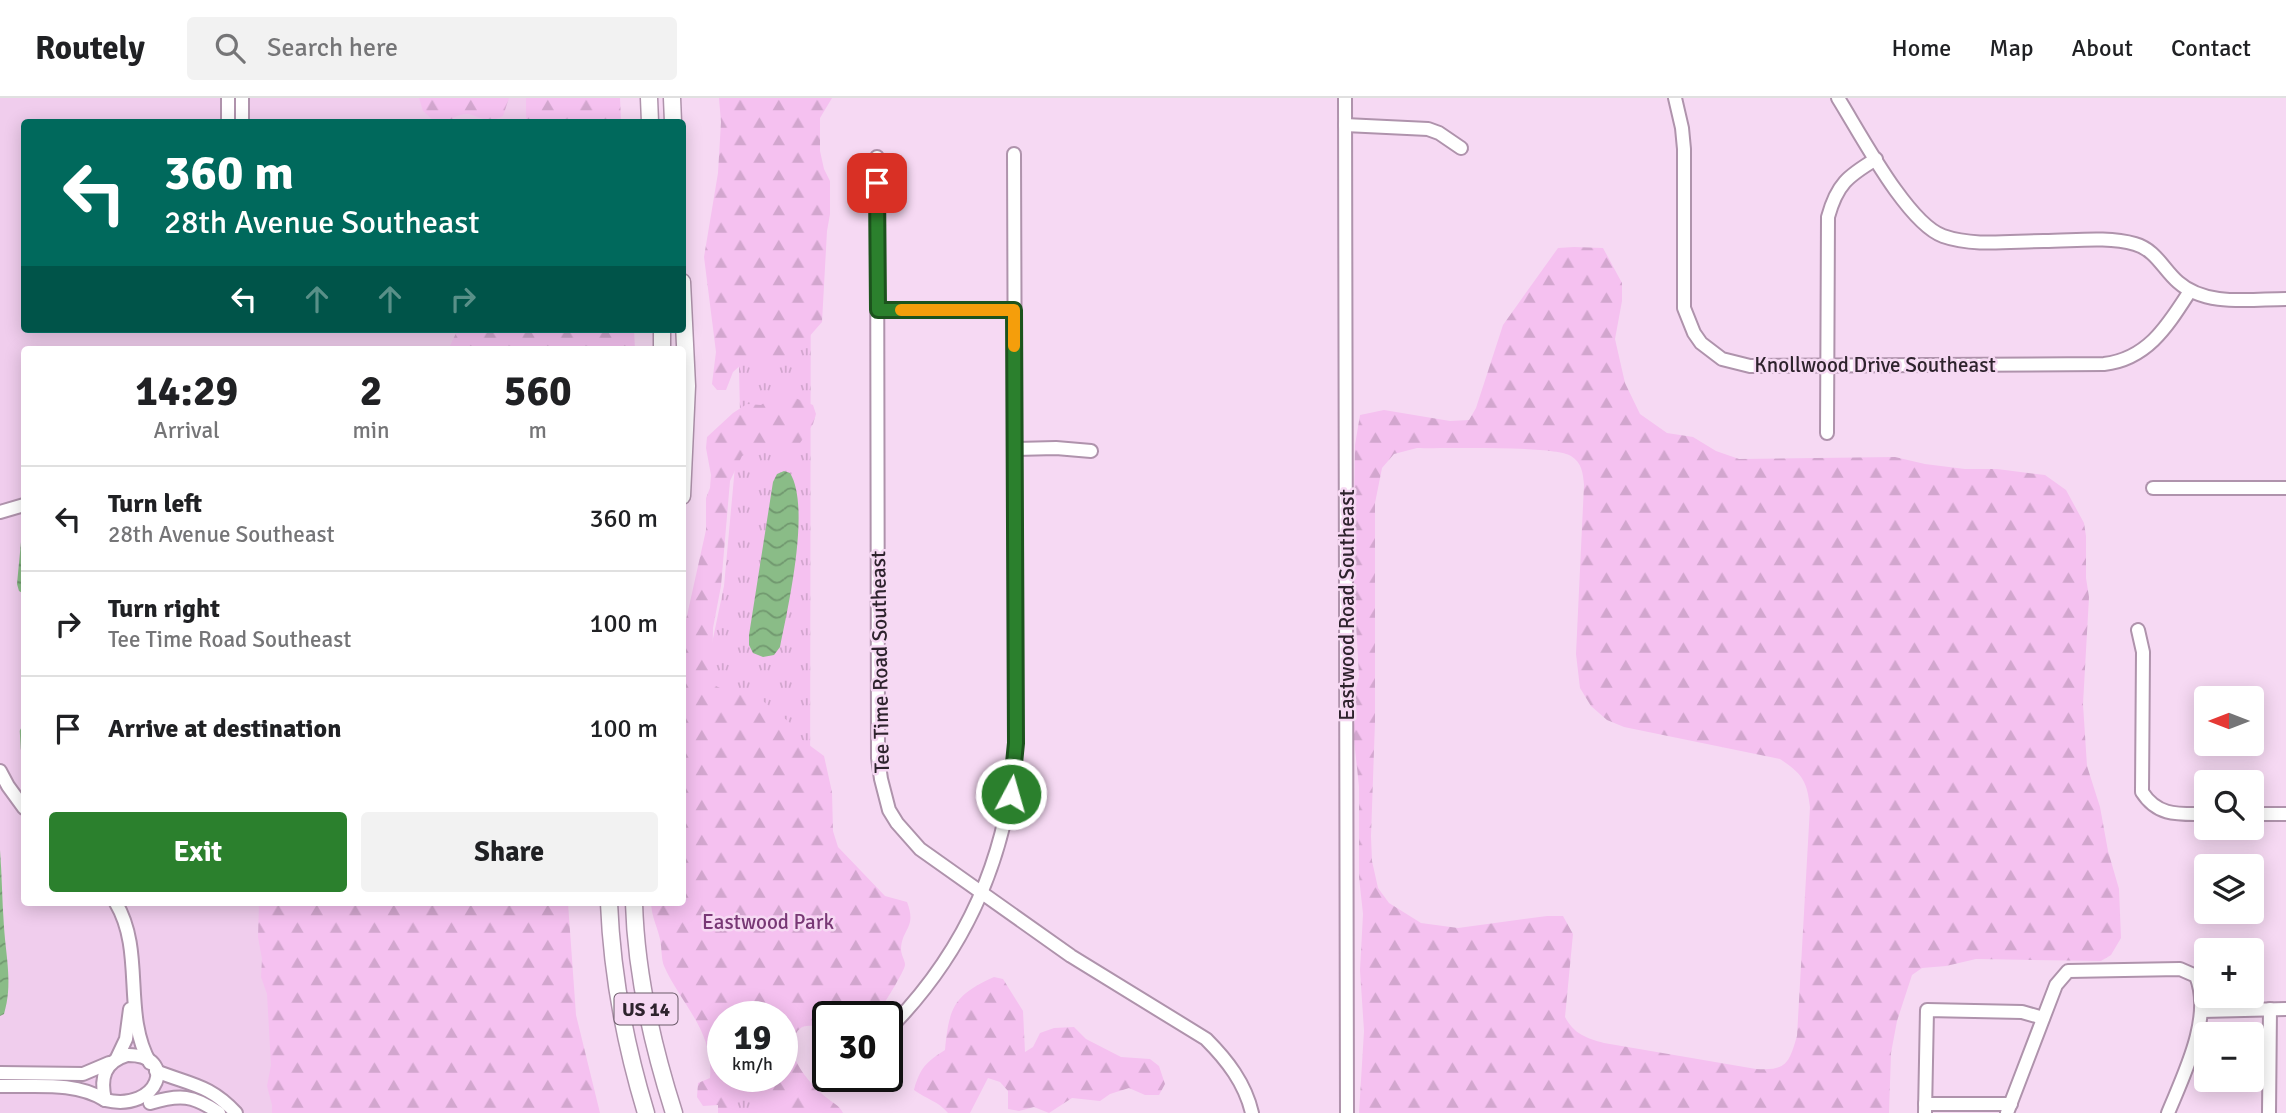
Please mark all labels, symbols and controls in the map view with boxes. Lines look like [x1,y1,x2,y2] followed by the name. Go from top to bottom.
[187,17,677,80] search box
[35,28,145,69] text: Routely
[211,29,249,67] icon: search
[267,32,398,64] text: Search here
[1891,33,1951,63] text: Home
[1989,33,2034,63] text: Map
[2072,33,2133,63] text: About
[2171,33,2251,63] text: Contact
[164,143,294,203] text: 360 m
[49,147,140,238] icon: left
[847,153,907,213] pin
[858,164,896,202] icon: arrive
[164,203,479,242] text: 28th Avenue Southeast
[225,280,263,318] icon: left
[298,280,336,318] icon: ahead
[371,280,409,318] icon: ahead
[444,280,482,318] icon: right
[1754,352,1996,378] street label: Knollwood Drive Southeast
[135,366,238,417] text: 14:29
[360,366,382,417] text: 2
[504,366,572,417] text: 560
[154,416,220,445] text: Arrival
[352,416,390,445] text: min
[529,416,547,445] text: m
[108,488,202,520] text: Turn left
[1334,489,1360,721] street label: Eastwood Road Southeast
[49,500,87,538] icon: left
[589,503,658,535] text: 360 m
[108,520,335,549] text: 28th Avenue Southeast
[865,551,895,773] street label: Tee Time Road Southeast
[108,593,220,625] text: Turn right
[49,605,87,643] icon: right
[589,608,658,640] text: 100 m
[108,625,351,654] text: Tee Time Road Southeast
[2194,686,2264,756] north arrow
[2194,686,2264,1092] map controls
[49,710,87,748] icon: arrive
[108,713,341,745] text: Arrive at destination
[589,713,658,745] text: 100 m
[974,757,1048,831] position arrow
[2194,770,2264,840] button: search
[49,812,347,892] button: Exit
[361,812,658,892] button: Share
[2194,854,2264,924] button: layers
[702,909,834,935] park label: Eastwood Park
[2194,938,2264,1008] button: +
[614,994,678,1024] road number: US 14
[812,1001,903,1092] speed limit sign: 30
[734,1016,771,1059] text: 19
[2194,1022,2264,1092] button: −
[732,1053,773,1075] text: km/h

